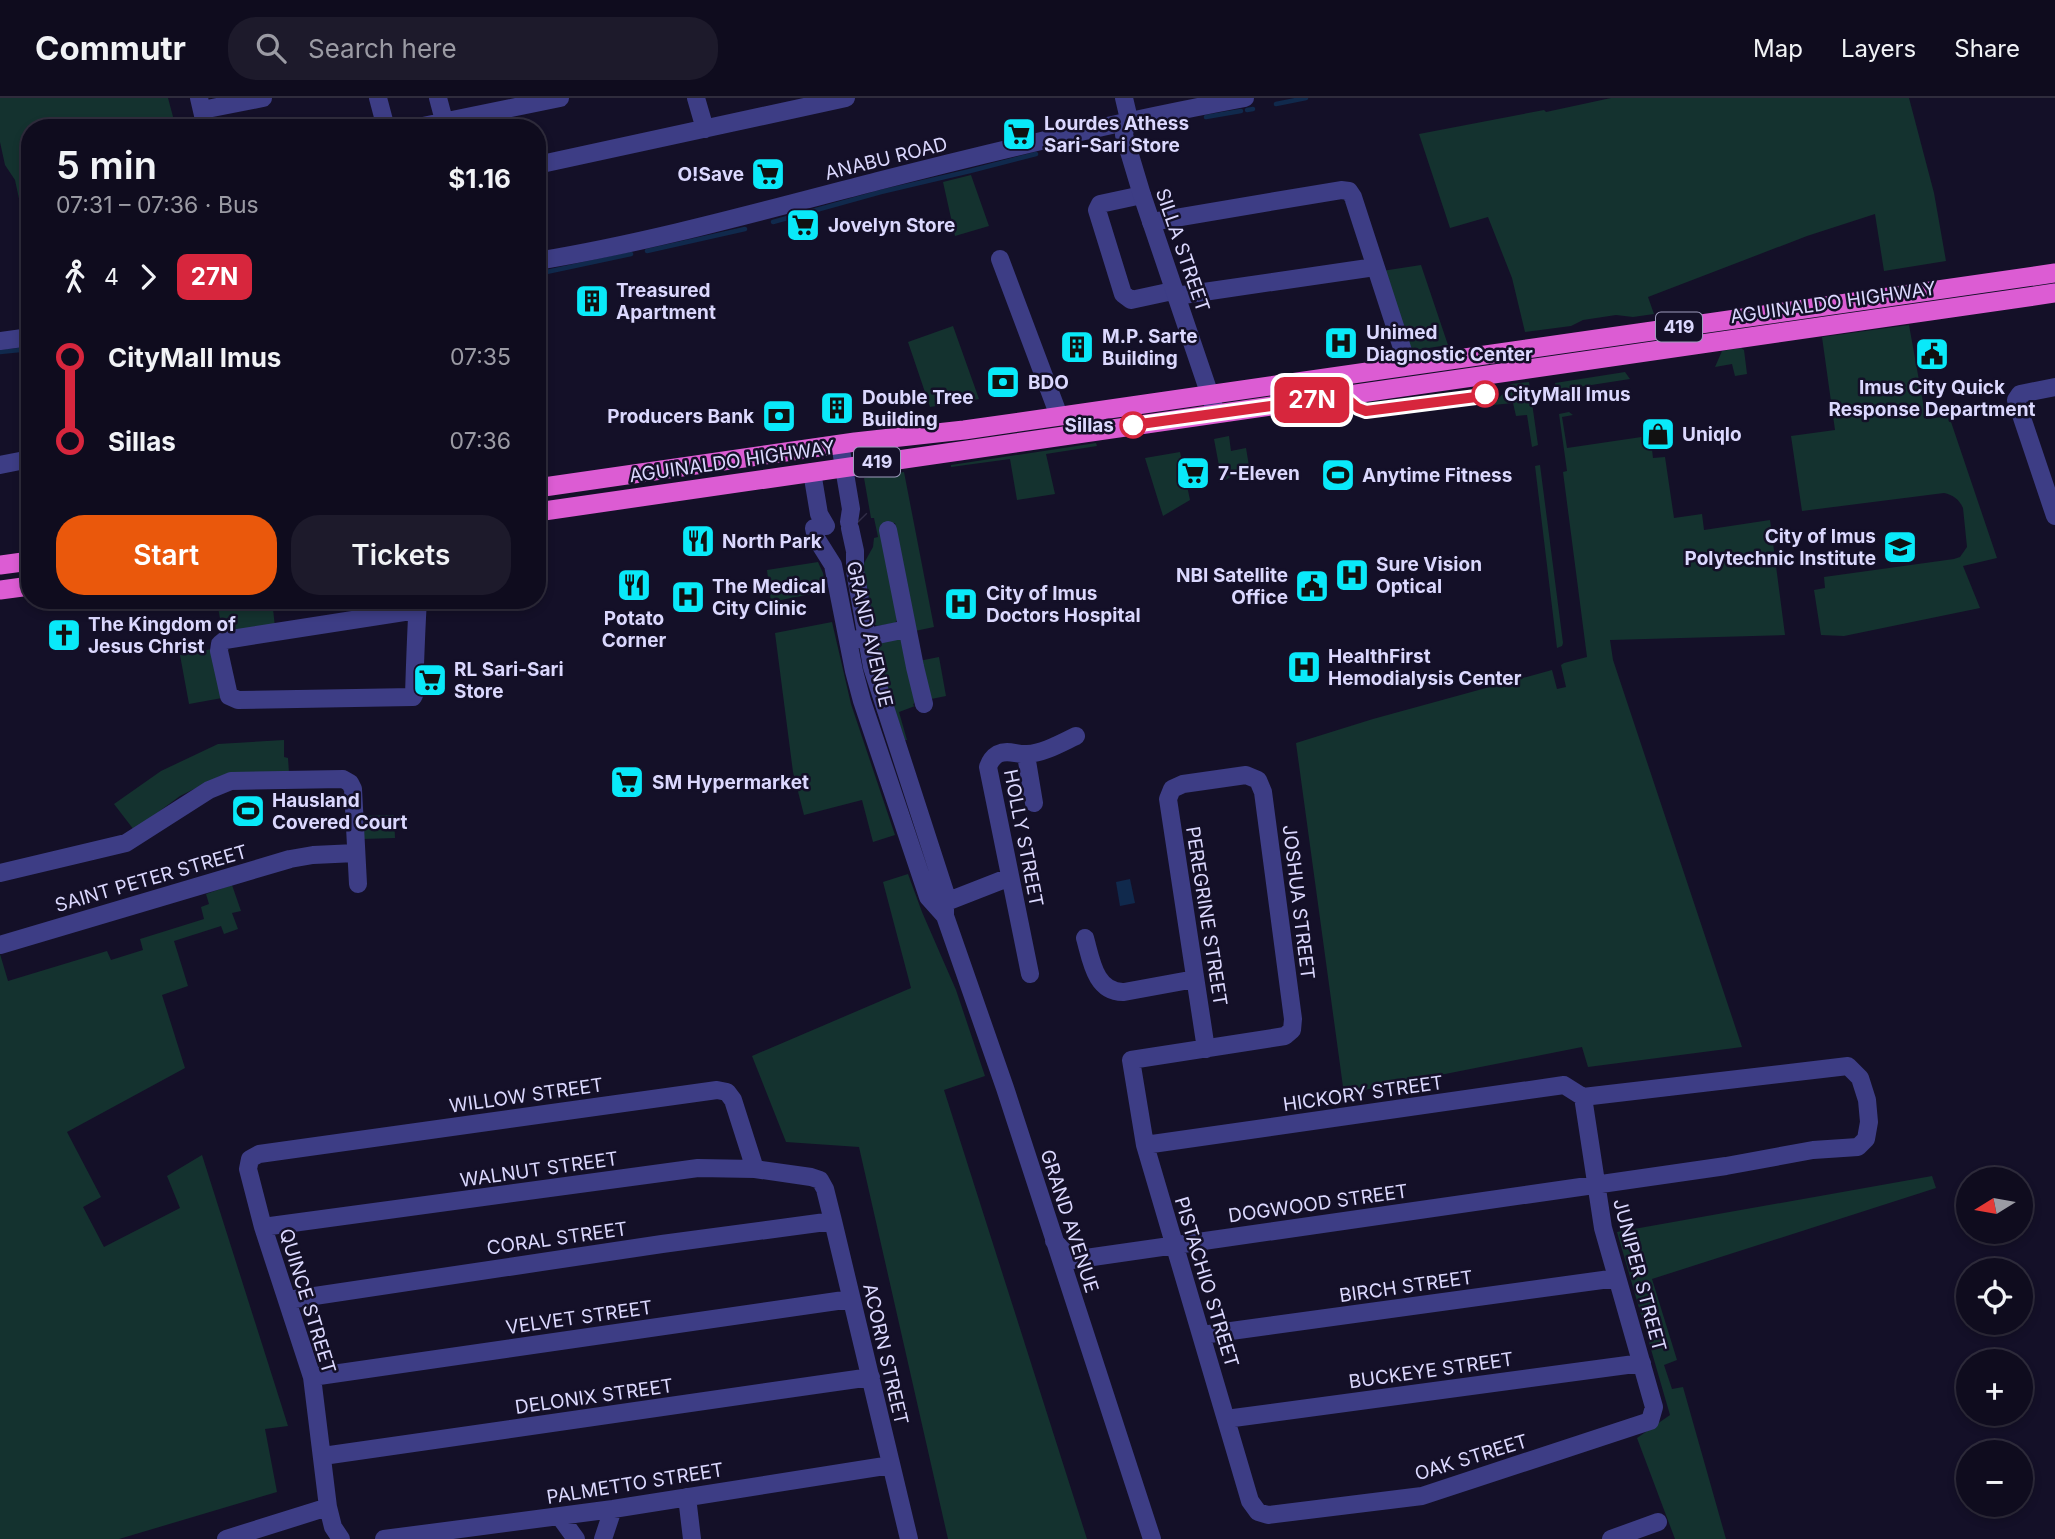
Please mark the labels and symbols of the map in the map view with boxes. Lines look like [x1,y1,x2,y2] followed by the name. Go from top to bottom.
[1044,112,1189,157] place label: Lourdes Athess Sari-Sari Store
[1000,115,1038,153] supermarket icon: Lourdes Athess Sari-Sari Store
[823,132,950,185] street label: ANABU ROAD
[749,155,787,193] supermarket icon: O!Save
[677,163,744,186] place label: O!Save
[1151,185,1214,315] street label: SILLA STREET
[784,206,822,244] supermarket icon: Jovelyn Store
[828,214,955,237] place label: Jovelyn Store
[1729,277,1937,328] street label: AGUINALDO HIGHWAY
[616,279,716,324] place label: Treasured Apartment
[573,282,611,320] building icon: Treasured Apartment
[1656,312,1702,342] road number: 419
[1366,321,1533,366] place label: Unimed Diagnostic Center
[1322,324,1360,362] hospital icon: Unimed Diagnostic Center
[1102,325,1198,370] place label: M.P. Sarte Building
[1058,328,1096,366] building icon: M.P. Sarte Building
[1913,335,1951,373] public building icon: Imus City Quick Response Department
[984,363,1022,401] bank icon: BDO
[1028,371,1069,394] place label: BDO
[1829,376,2035,421] place label: Imus City Quick Response Department
[1272,377,1352,423] line badge: 27N
[1472,381,1498,407] marker: CityMall Imus
[1504,383,1631,406] place label: CityMall Imus
[862,386,974,431] place label: Double Tree Building
[818,389,856,427] building icon: Double Tree Building
[760,397,798,435] bank icon: Producers Bank
[607,405,754,428] place label: Producers Bank
[1120,412,1146,438] marker: Sillas
[1064,414,1114,437] place label: Sillas
[1639,415,1677,453] shop icon: Uniqlo
[1682,423,1742,446] place label: Uniqlo
[628,436,836,487] street label: AGUINALDO HIGHWAY
[854,448,900,476] road number: 419
[1174,454,1212,492] supermarket icon: 7-Eleven
[1319,456,1357,494] sports icon: Anytime Fitness
[1218,462,1300,485] place label: 7-Eleven
[1362,464,1512,487] place label: Anytime Fitness
[679,522,717,560] restaurant icon: North Park
[1685,525,1876,570] place label: City of Imus Polytechnic Institute
[1881,528,1919,566] school or university icon: City of Imus Polytechnic Institute
[722,530,822,553] place label: North Park
[1376,553,1482,598] place label: Sure Vision Optical
[1333,556,1371,594] hospital icon: Sure Vision Optical
[842,559,897,709] street label: GRAND AVENUE
[1176,564,1288,609] place label: NBI Satellite Office
[615,566,653,604] restaurant icon: Potato Corner
[1293,567,1331,605] public building icon: NBI Satellite Office
[712,575,826,620] place label: The Medical City Clinic
[669,578,707,616] hospital icon: The Medical City Clinic
[986,582,1141,627] place label: City of Imus Doctors Hospital
[942,585,980,623] hospital icon: City of Imus Doctors Hospital
[602,607,666,652] place label: Potato Corner
[88,613,236,658] place label: The Kingdom of Jesus Christ
[45,616,83,654] church icon: The Kingdom of Jesus Christ
[1328,645,1522,690] place label: HealthFirst Hemodialysis Center
[1285,648,1323,686] hospital icon: HealthFirst Hemodialysis Center
[454,658,564,703] place label: RL Sari-Sari Store
[411,661,449,699] supermarket icon: RL Sari-Sari Store
[608,763,646,801] supermarket icon: SM Hypermarket
[999,767,1048,909] street label: HOLLY STREET
[652,771,809,794] place label: SM Hypermarket
[272,789,407,834] place label: Hausland Covered Court
[229,792,267,830] sports icon: Hausland Covered Court
[1278,823,1319,981] street label: JOSHUA STREET
[1181,825,1232,1008] street label: PEREGRINE STREET
[52,840,250,917] street label: SAINT PETER STREET
[1281,1071,1445,1116] street label: HICKORY STREET
[448,1073,604,1118] street label: WILLOW STREET
[459,1147,620,1192] street label: WALNUT STREET
[1036,1147,1104,1296] street label: GRAND AVENUE
[1956,1167,2034,1244] north arrow
[1227,1180,1409,1227] street label: DOGWOOD STREET
[1170,1194,1243,1370] street label: PISTACHIO STREET
[1608,1196,1671,1354] street label: JUNIPER STREET
[485,1217,629,1260] street label: CORAL STREET
[275,1226,341,1376] street label: QUINCE STREET
[1338,1266,1474,1307] street label: BIRCH STREET
[858,1281,913,1427] street label: ACORN STREET
[504,1296,654,1339] street label: VELVET STREET
[1347,1348,1515,1393] street label: BUCKEYE STREET
[514,1374,675,1419] street label: DELONIX STREET
[1412,1429,1530,1486] street label: OAK STREET
[545,1458,725,1509] street label: PALMETTO STREET

